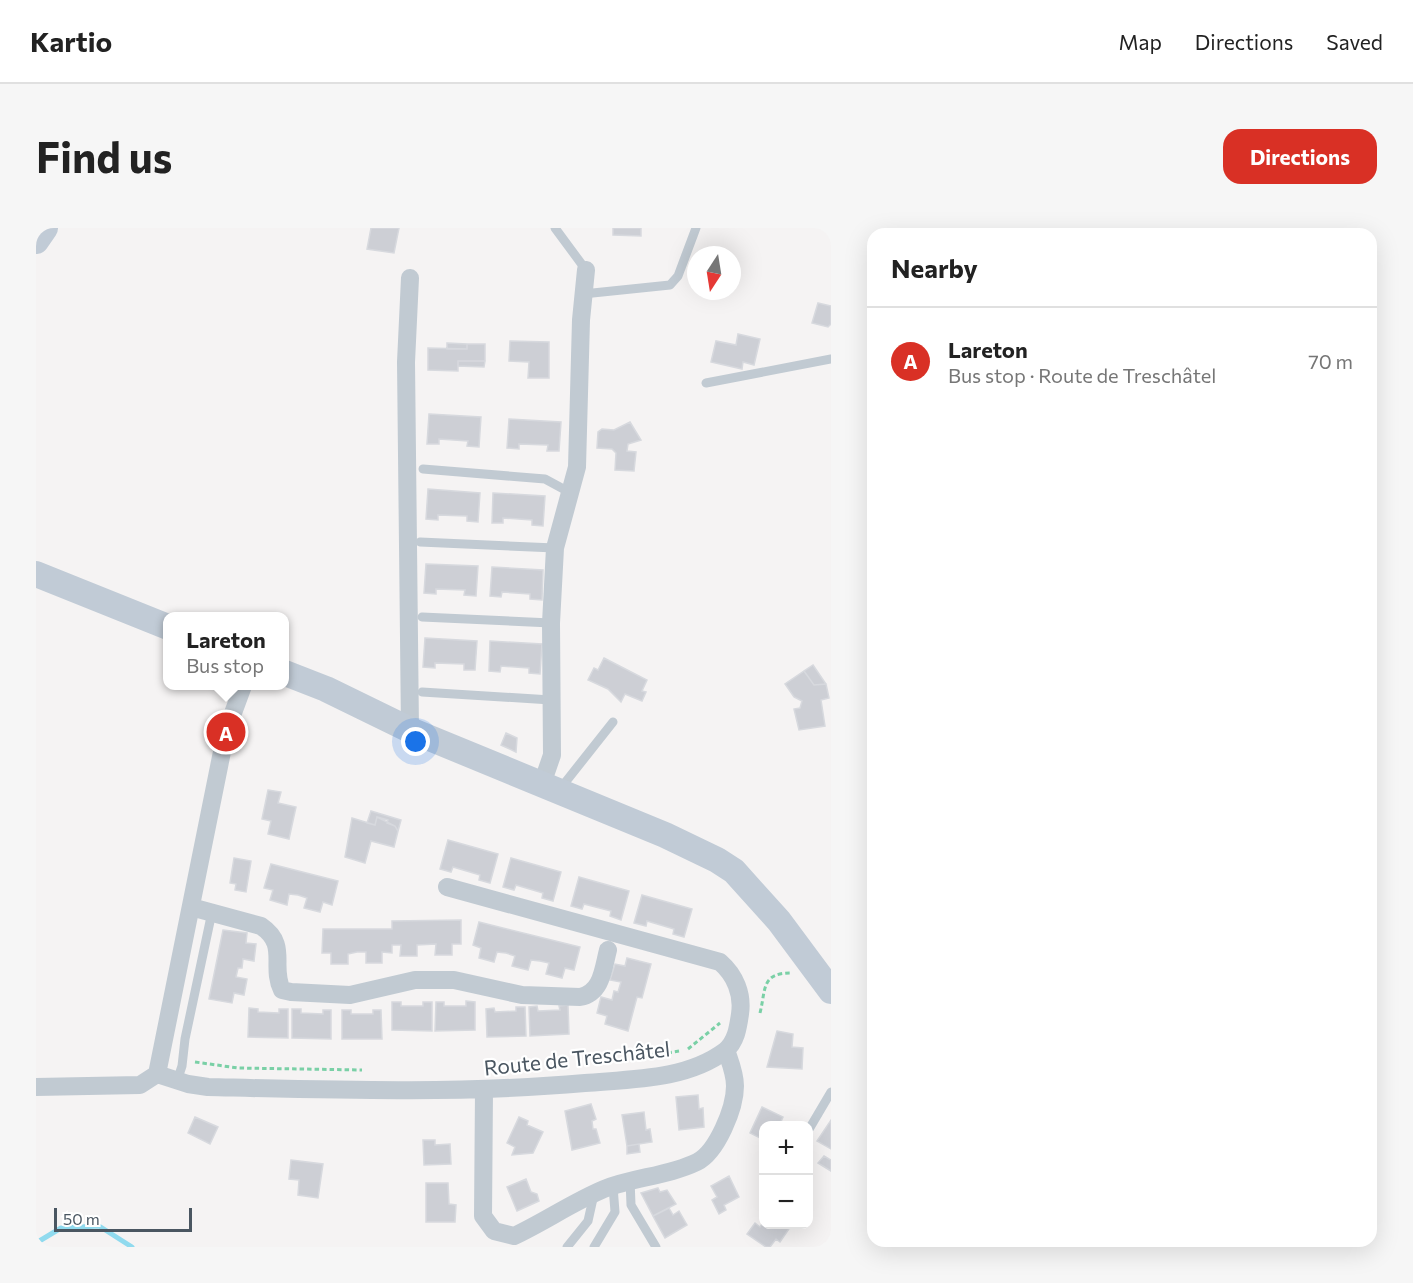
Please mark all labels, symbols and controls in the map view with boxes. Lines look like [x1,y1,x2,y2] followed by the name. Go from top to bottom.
[30,24,112,58] text: Kartio
[1119,29,1162,54] text: Map
[1195,29,1293,54] text: Directions
[1326,29,1383,54] text: Saved
[1223,129,1377,184] button: Directions
[36,130,172,182] text: Find us
[687,246,741,300] north arrow
[891,252,978,283] text: Nearby
[948,336,1028,363] text: Lareton
[903,349,918,373] text: A
[1308,349,1353,373] text: 70 m
[948,363,1216,387] text: Bus stop · Route de Treschâtel
[163,612,289,690] popup
[186,626,266,653] text: Lareton
[186,653,264,677] text: Bus stop
[206,710,246,754] pin: A
[401,727,430,756] your location
[483,1035,671,1080] street label: Route de Treschâtel
[759,1121,813,1229] map controls
[759,1121,813,1175] button: +
[759,1175,813,1229] button: −
[54,1205,192,1232] scale bar
[63,1209,100,1228] text: 50 m

